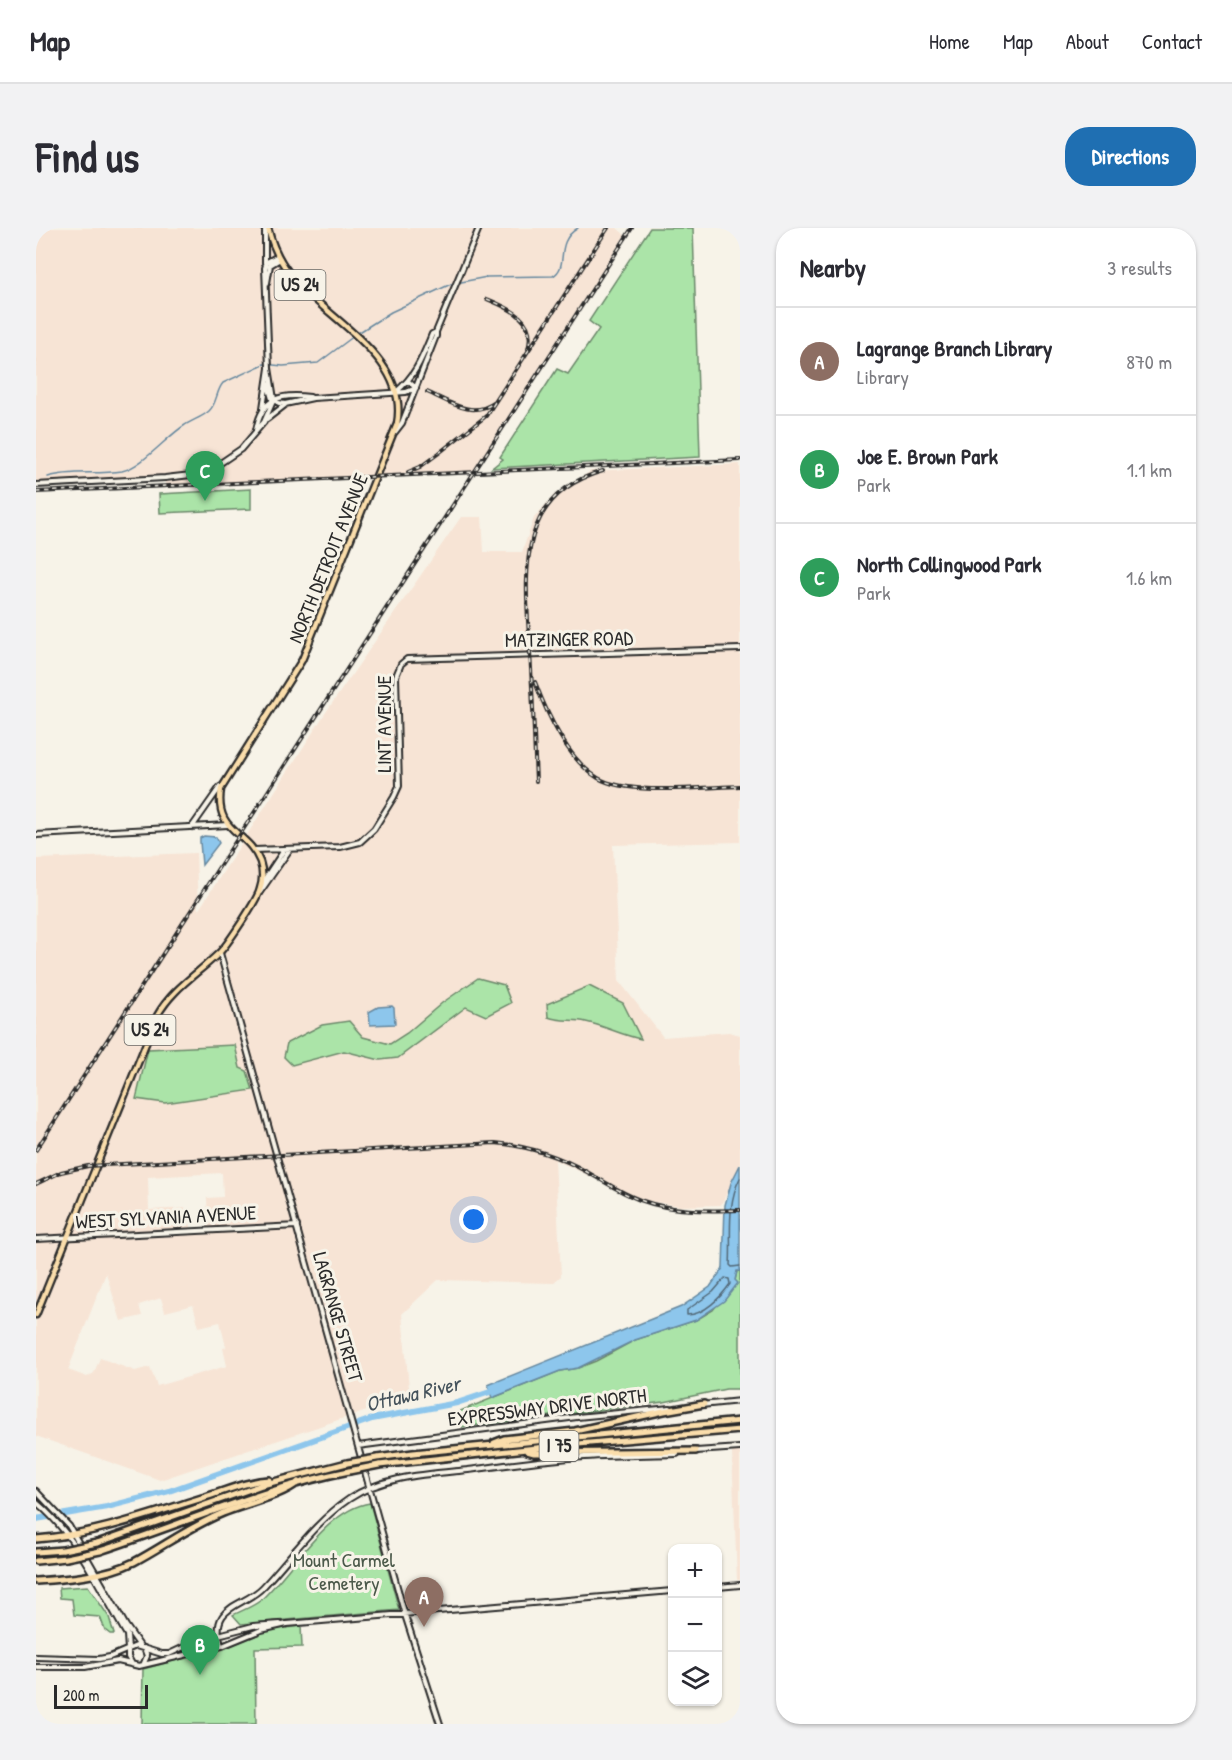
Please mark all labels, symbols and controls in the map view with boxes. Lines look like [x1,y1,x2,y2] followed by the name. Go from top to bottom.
[30,22,70,60] text: Map
[929,27,970,56] text: Home
[1003,27,1033,56] text: Map
[1066,27,1109,56] text: About
[1142,27,1202,56] text: Contact
[1065,127,1196,186] button: Directions
[36,128,139,185] text: Find us
[800,250,866,285] text: Nearby
[1107,254,1172,281] text: 3 results
[274,270,326,300] road number: US 24
[857,333,1052,363] text: Lagrange Branch Library
[815,348,824,375] text: A
[1126,348,1172,375] text: 870 m
[857,363,909,390] text: Library
[857,441,998,471] text: Joe E. Brown Park
[186,452,224,501] pin: C
[814,456,825,483] text: B
[1127,456,1172,483] text: 1.1 km
[281,469,374,647] street label: NORTH DETROIT AVENUE
[857,471,890,498] text: Park
[857,549,1041,579] text: North Collingwood Park
[814,564,825,591] text: C
[1126,564,1172,591] text: 1.6 km
[857,579,890,606] text: Park
[505,624,634,653] street label: MATZINGER ROAD
[370,675,397,773] street label: LINT AVENUE
[124,1015,176,1045] road number: US 24
[75,1198,257,1235] street label: WEST SYLVANIA AVENUE
[459,1205,488,1234] your location
[307,1249,370,1386] street label: LAGRANGE STREET
[363,1368,466,1418] water label: Ottawa River
[446,1381,648,1432] street label: EXPRESSWAY DRIVE NORTH
[540,1431,578,1461] road number: I 75
[668,1544,722,1706] map controls
[668,1544,722,1598] button: +
[293,1546,396,1596] park label: Mount Carmel Cemetery
[404,1578,444,1627] pin: A
[668,1598,722,1652] button: −
[180,1626,220,1675] pin: B
[668,1652,722,1706] button: layers
[54,1682,148,1710] scale bar
[63,1684,99,1706] text: 200 m

